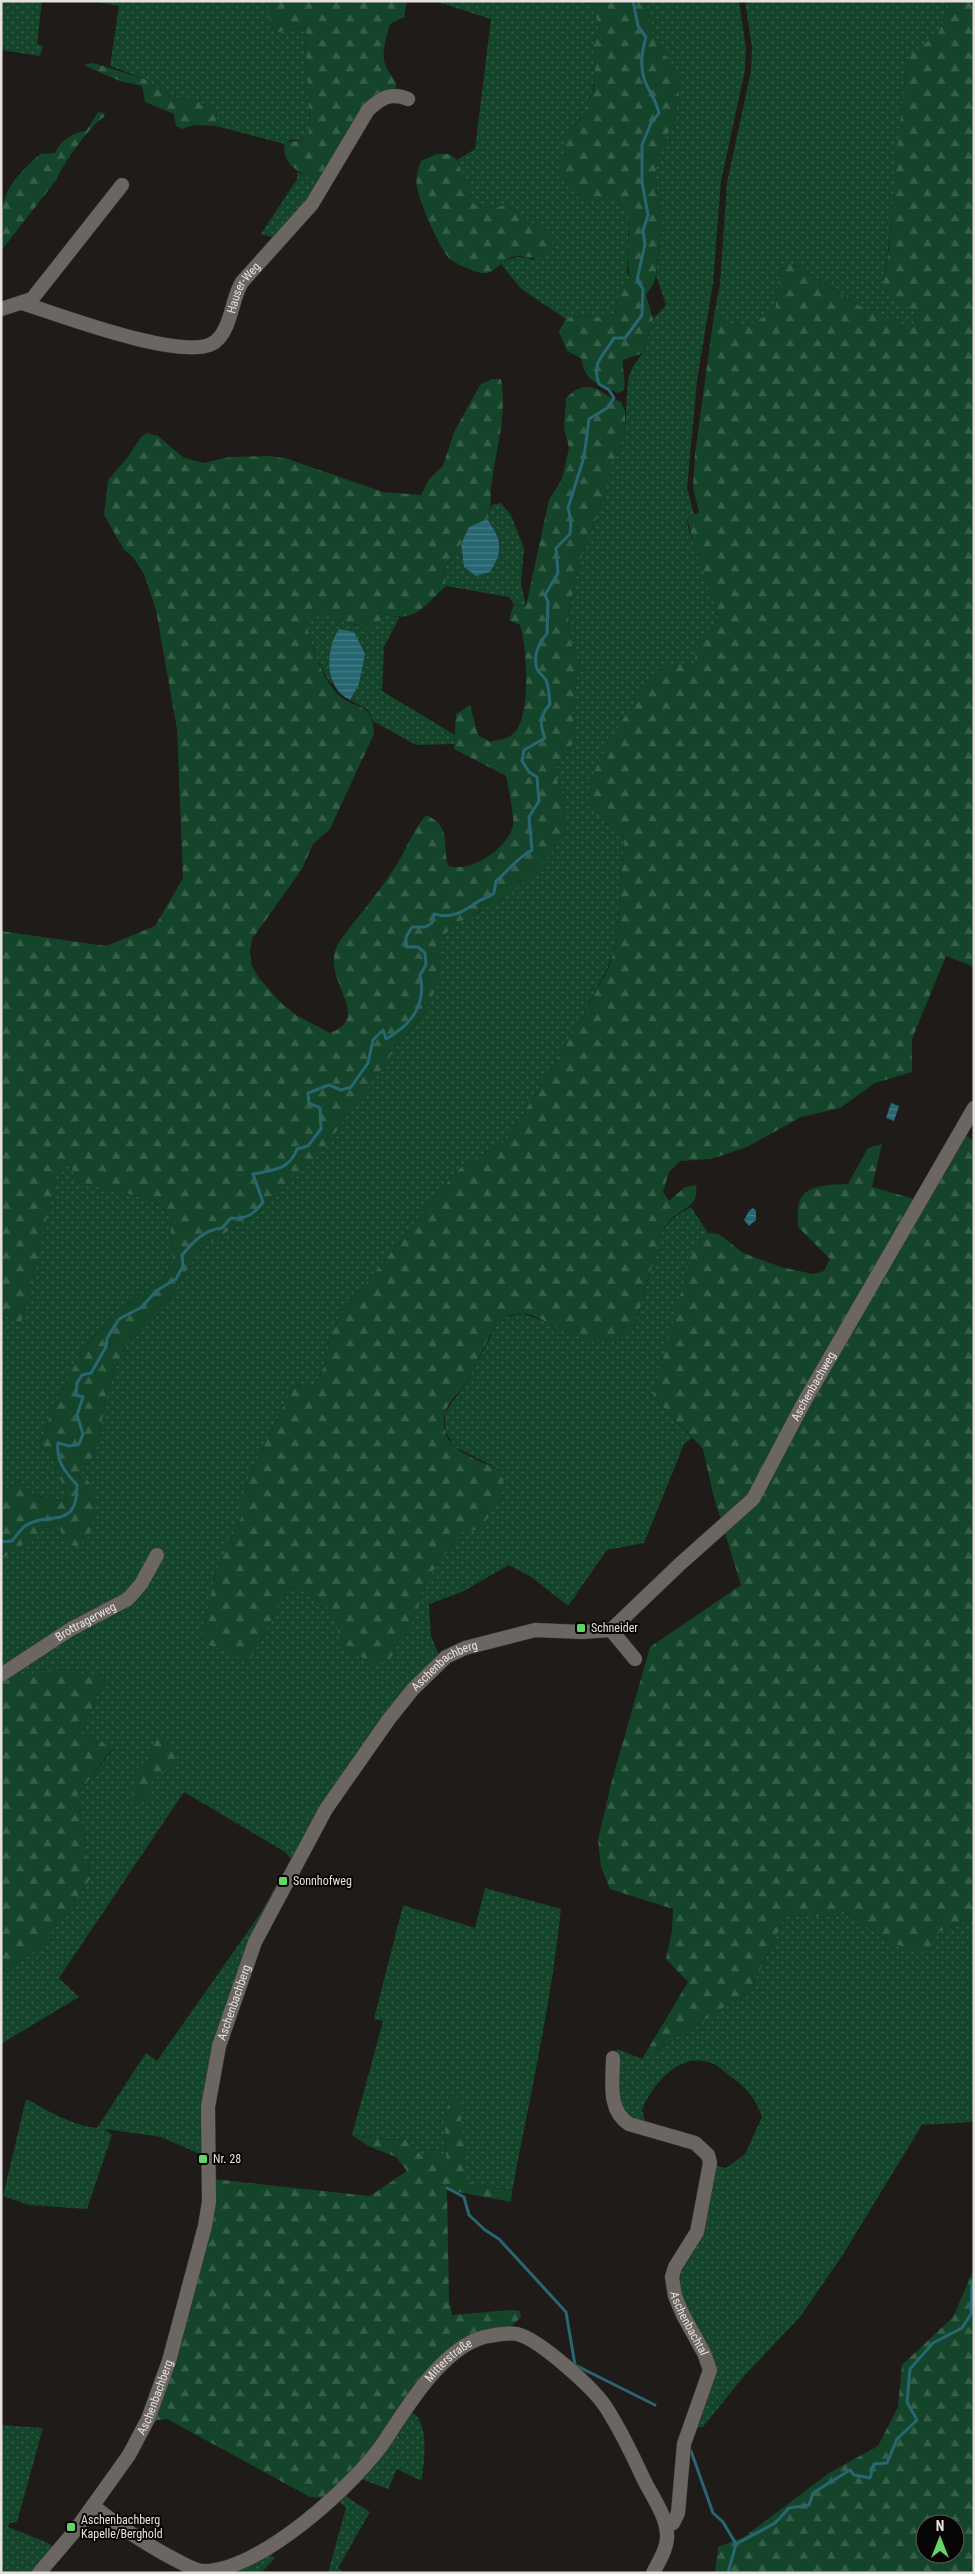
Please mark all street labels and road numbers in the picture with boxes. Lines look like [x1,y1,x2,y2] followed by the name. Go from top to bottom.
[224,259,263,315] street label: Hauser-Weg
[788,1349,839,1424] street label: Aschenbachweg
[53,1600,118,1644] street label: Brottragerweg
[408,1638,479,1694] street label: Aschenbachberg
[214,1963,254,2042] street label: Aschenbachberg
[667,2291,711,2357] street label: Aschenbachtal
[422,2336,475,2385] street label: Mitterstraße
[134,2358,176,2437] street label: Aschenbachberg

